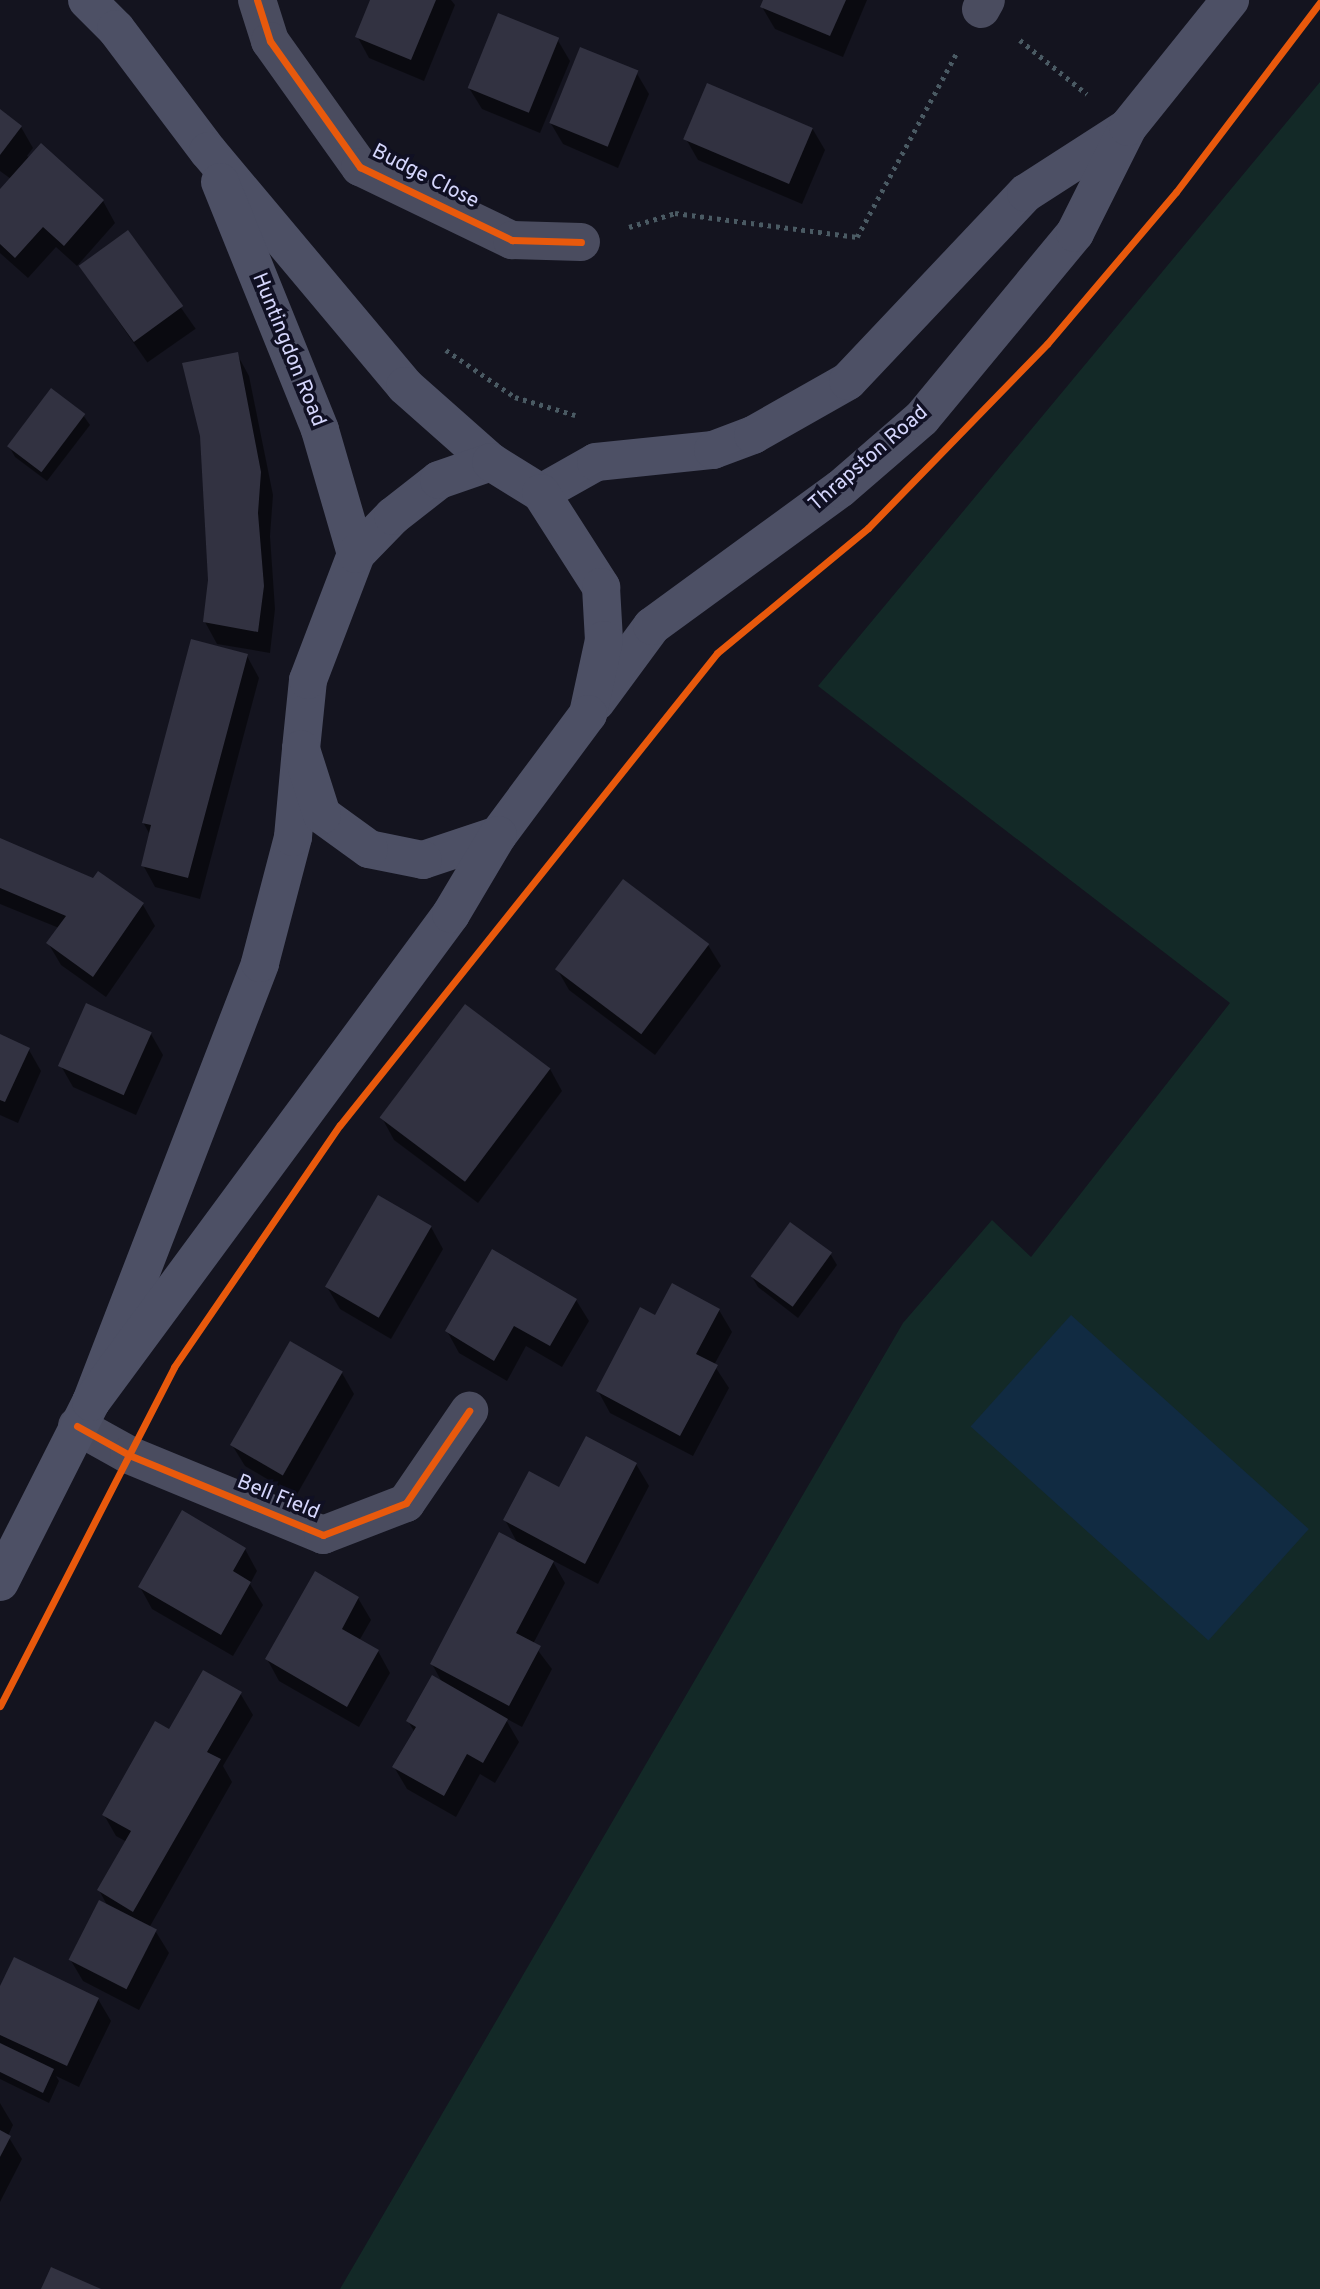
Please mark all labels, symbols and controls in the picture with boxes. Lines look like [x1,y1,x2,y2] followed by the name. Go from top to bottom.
[367,139,483,215] street label: Budge Close
[246,269,330,431] street label: Huntingdon Road
[804,400,934,518] street label: Thrapston Road
[233,1470,323,1526] street label: Bell Field

